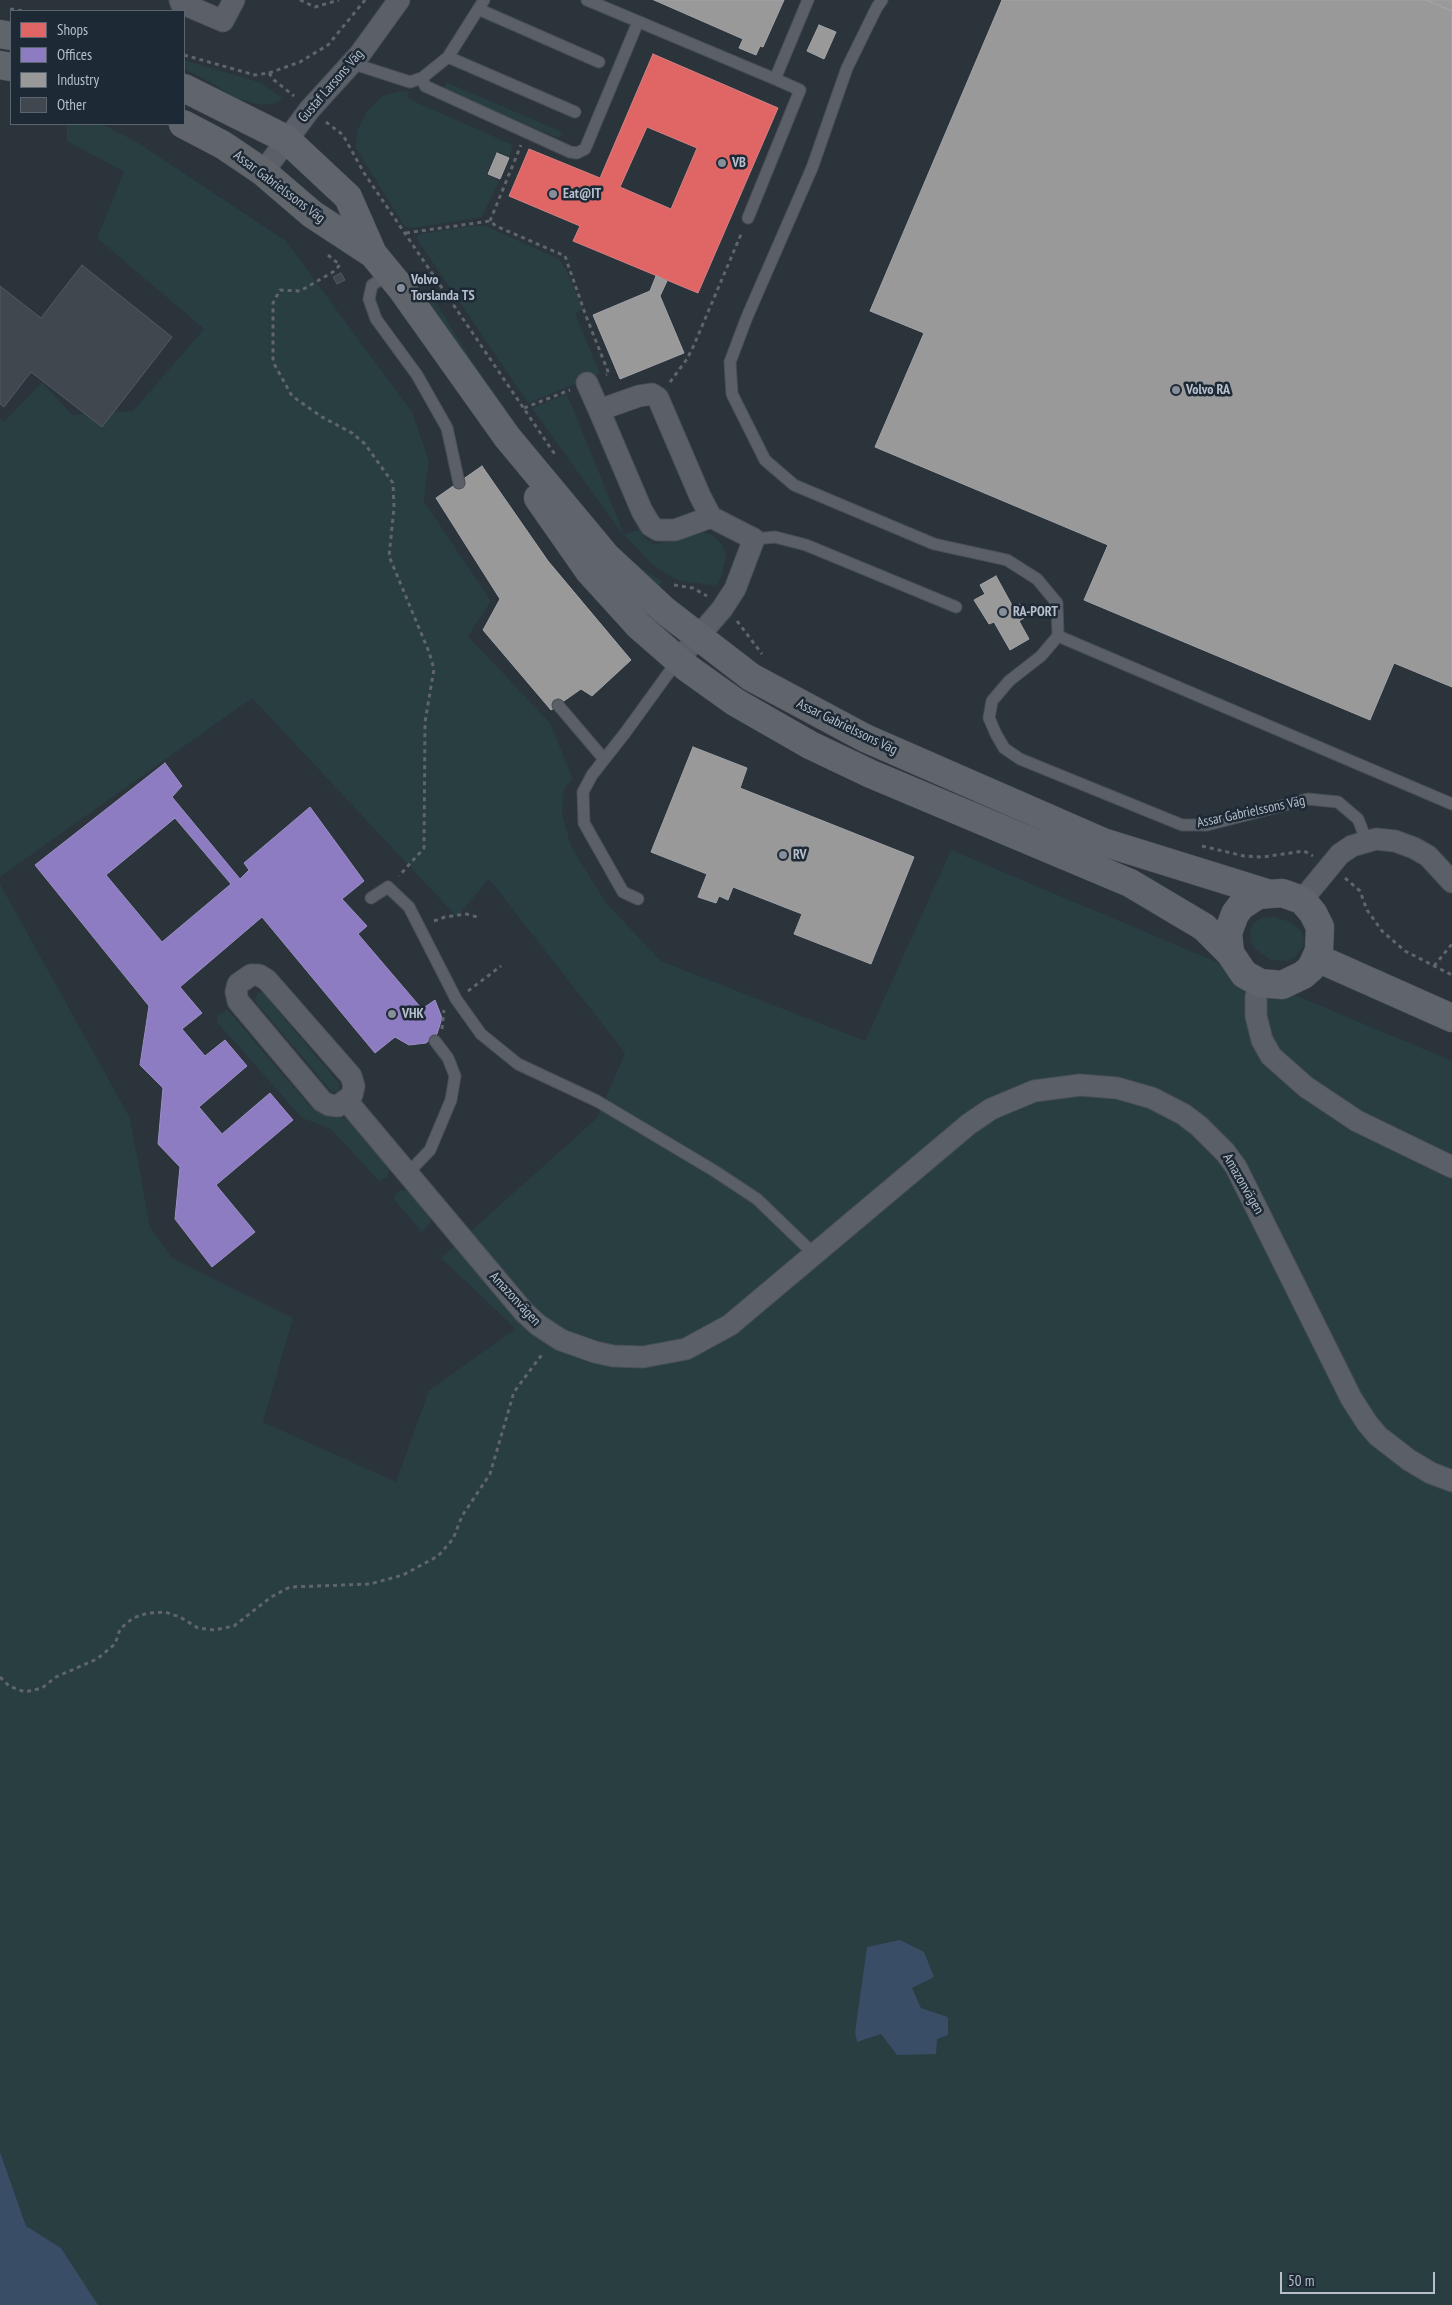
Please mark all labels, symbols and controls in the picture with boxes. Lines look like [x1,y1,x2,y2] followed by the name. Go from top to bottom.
[10,10,185,125] legend
[57,20,88,39] text: Shops
[57,45,92,64] text: Offices
[295,46,367,126] street label: Gustaf Larsons Väg
[57,70,99,89] text: Industry
[57,95,86,114] text: Other
[230,147,328,227] street label: Assar Gabrielssons Väg
[732,155,746,171] place label: VB
[716,157,728,169] marker: VB
[563,186,601,202] place label: Eat@IT
[547,188,559,200] marker: Eat@IT
[411,272,475,304] place label: Volvo Torslanda TS
[395,282,407,294] marker: Volvo Torslanda TS
[1186,382,1230,398] place label: Volvo RA
[1170,384,1182,396] marker: Volvo RA
[1013,604,1058,620] place label: RA-PORT
[997,606,1009,618] marker: RA-PORT
[794,695,900,759] street label: Assar Gabrielssons Väg
[1195,792,1307,832] street label: Assar Gabrielssons Väg
[793,847,807,863] place label: RV
[777,849,789,861] marker: RV
[402,1006,424,1022] place label: VHK
[386,1008,398,1020] marker: VHK
[1219,1151,1267,1217] street label: Amazonvägen
[486,1269,544,1329] street label: Amazonvägen
[1282,2262,1437,2294] scale bar
[1288,2271,1314,2290] text: 50 m

